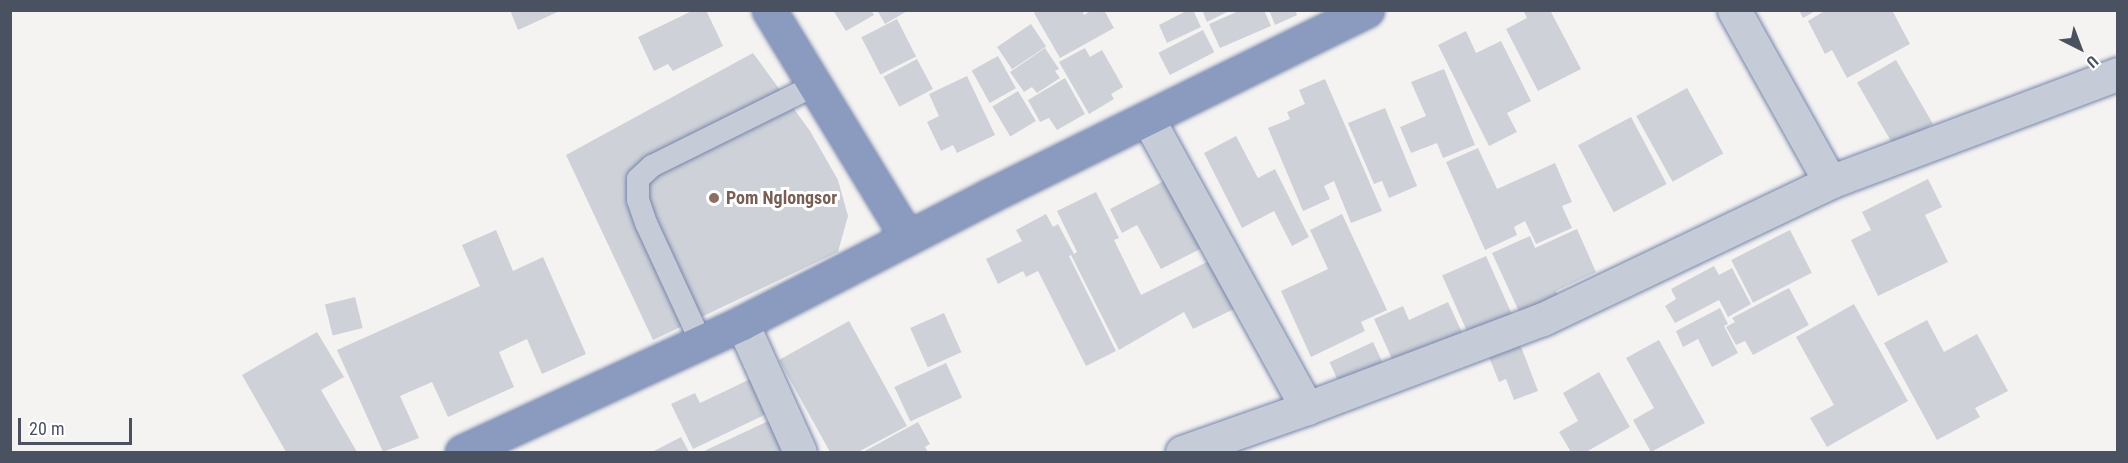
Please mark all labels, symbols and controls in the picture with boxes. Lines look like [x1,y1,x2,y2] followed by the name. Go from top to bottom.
[2050,18,2110,78] north arrow
[2083,52,2102,72] text: U
[726,187,837,209] place label: Pom Nglongsor
[707,191,721,205] marker: Pom Nglongsor
[21,406,135,444] scale bar
[29,418,64,439] text: 20 m

